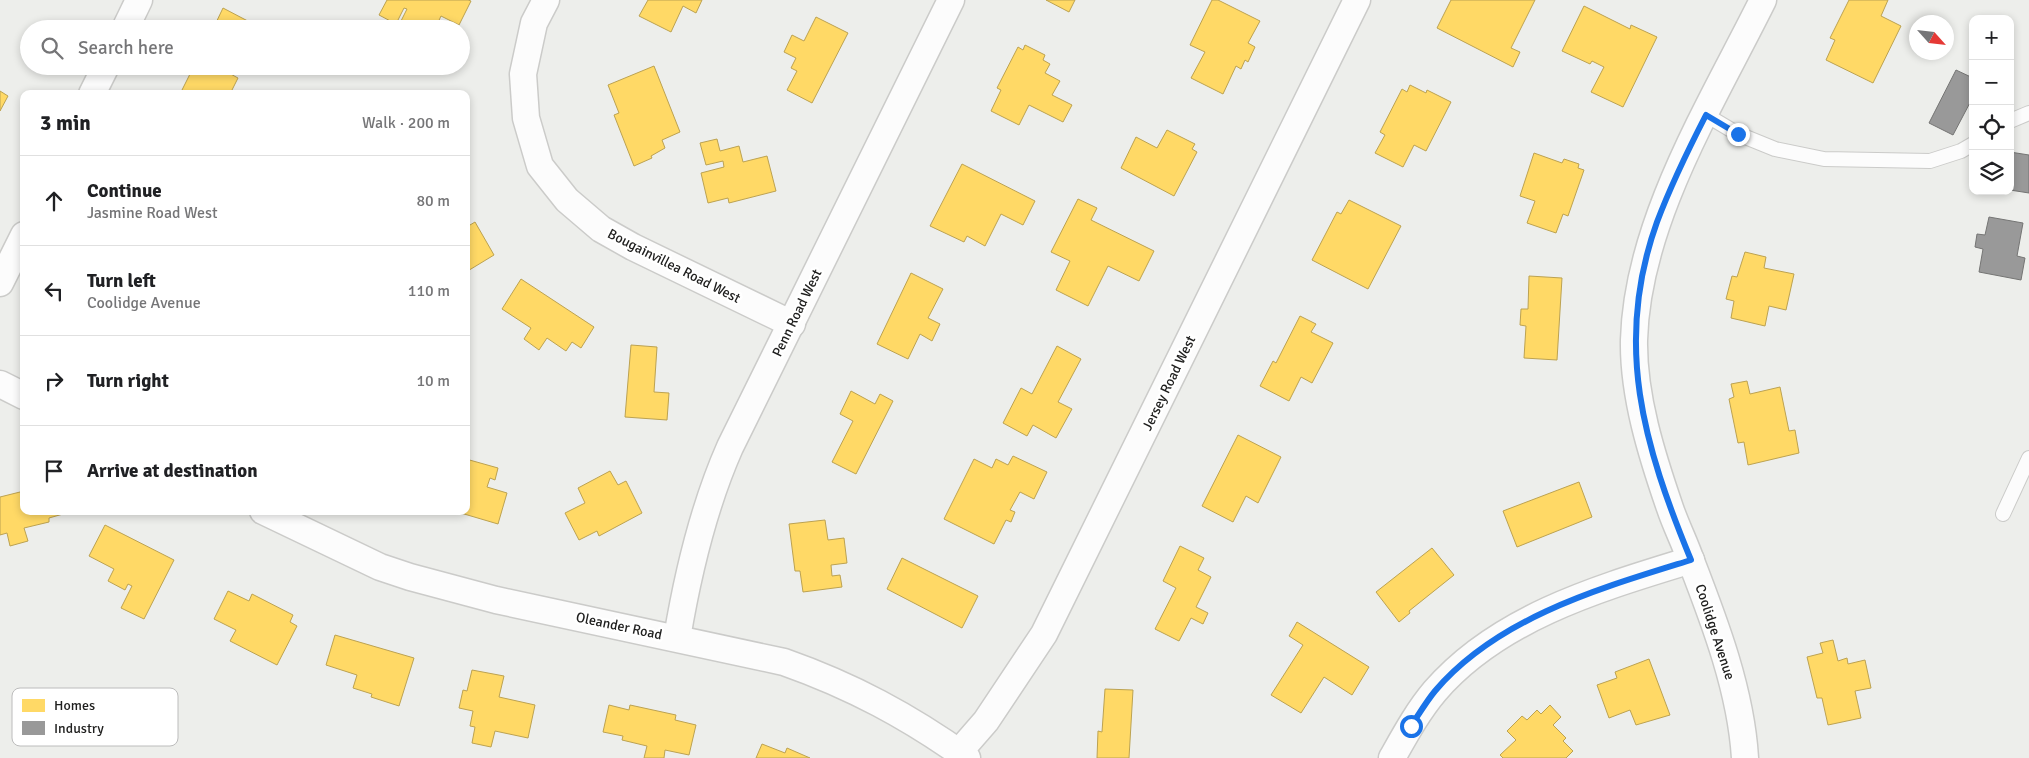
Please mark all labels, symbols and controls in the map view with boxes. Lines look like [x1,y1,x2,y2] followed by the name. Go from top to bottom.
[1909,15,1954,60] north arrow
[1969,15,2014,195] map controls
[1969,15,2014,60] button: +
[20,20,470,75] search box
[38,34,66,62] icon: search
[78,36,174,60] text: Search here
[1969,60,2014,105] button: −
[1969,105,2014,150] button: locate
[40,110,91,136] text: 3 min
[362,113,450,133] text: Walk · 200 m
[1727,123,1750,146] route end
[1969,150,2014,195] button: layers
[87,179,162,203] text: Continue
[40,187,68,215] icon: ahead
[416,191,450,211] text: 80 m
[87,203,218,223] text: Jasmine Road West
[605,225,743,307] street label: Bougainvillea Road West
[768,266,826,360] street label: Penn Road West
[87,269,156,293] text: Turn left
[40,277,68,305] icon: left
[408,281,450,301] text: 110 m
[87,293,201,313] text: Coolidge Avenue
[1139,333,1199,433] street label: Jersey Road West
[40,367,68,395] icon: right
[87,369,169,393] text: Turn right
[416,371,450,391] text: 10 m
[40,457,68,485] icon: arrive
[87,459,258,483] text: Arrive at destination
[1692,582,1738,682] street label: Coolidge Avenue
[574,609,664,643] street label: Oleander Road
[12,688,178,746] legend
[54,697,95,714] text: Homes
[1400,715,1423,738] route start
[54,720,104,737] text: Industry

